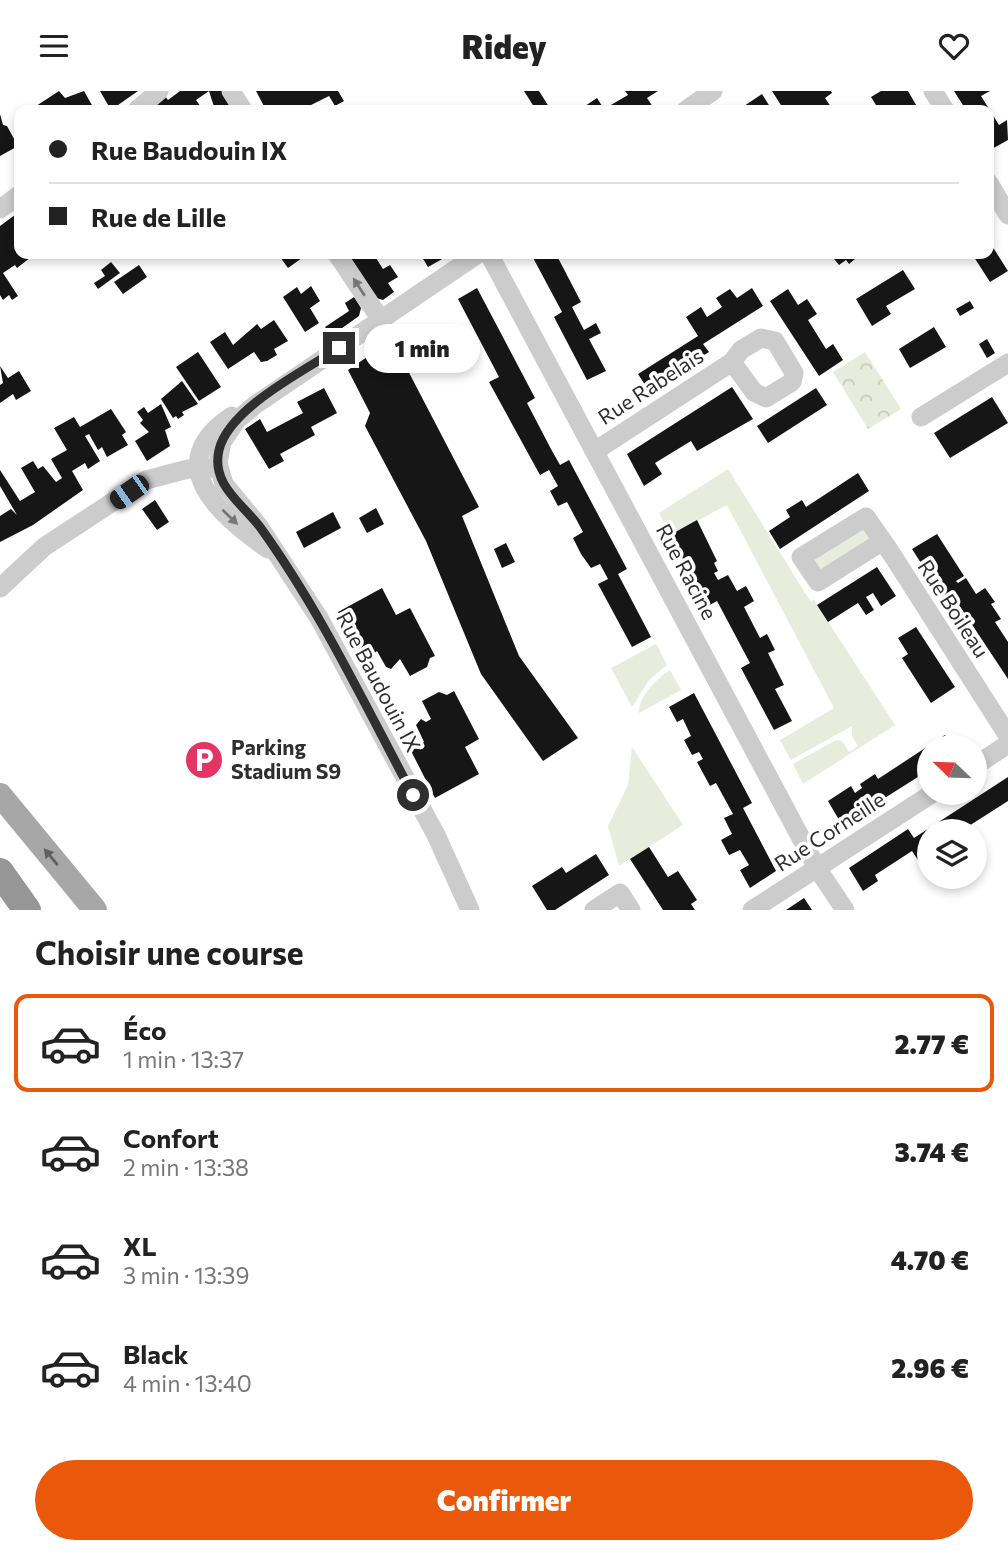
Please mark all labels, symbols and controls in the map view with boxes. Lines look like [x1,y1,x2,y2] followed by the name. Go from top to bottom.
[461,26,547,66] text: Ridey
[35,27,73,65] icon: menu
[935,27,973,65] icon: heart
[91,134,287,165] text: Rue Baudouin IX
[91,201,226,232] text: Rue de Lille
[353,277,366,296] one-way arrow
[364,323,479,373] callout: 1 min
[323,332,355,364] route end
[394,334,450,362] text: 1 min
[593,342,708,429] street label: Rue Rabelais
[106,471,153,513] car
[221,509,238,525] one-way arrow
[652,519,723,623] street label: Rue Racine
[913,555,995,662] street label: Rue Boileau
[332,607,427,756] street label: Rue Baudouin IX
[231,734,341,783] place label: Parking Stadium S9
[917,735,987,805] north arrow
[917,735,987,889] map controls
[183,739,225,781] parking icon: Parking Stadium S9
[397,779,429,811] route start
[769,786,889,876] street label: Rue Corneille
[917,819,987,889] button: layers
[44,849,59,867] one-way arrow
[35,932,304,972] text: Choisir une course
[39,1012,102,1075] icon: car
[123,1014,167,1045] text: Éco
[894,1028,969,1059] text: 2.77 €
[123,1045,244,1073] text: 1 min · 13:37
[39,1120,102,1183] icon: car
[123,1122,219,1153] text: Confort
[894,1136,969,1167] text: 3.74 €
[123,1153,249,1181] text: 2 min · 13:38
[39,1228,102,1291] icon: car
[123,1230,157,1261] text: XL
[891,1244,969,1275] text: 4.70 €
[123,1261,249,1289] text: 3 min · 13:39
[39,1336,102,1399] icon: car
[123,1338,189,1369] text: Black
[891,1352,969,1383] text: 2.96 €
[123,1369,252,1397] text: 4 min · 13:40
[35,1460,973,1540] button: Confirmer

